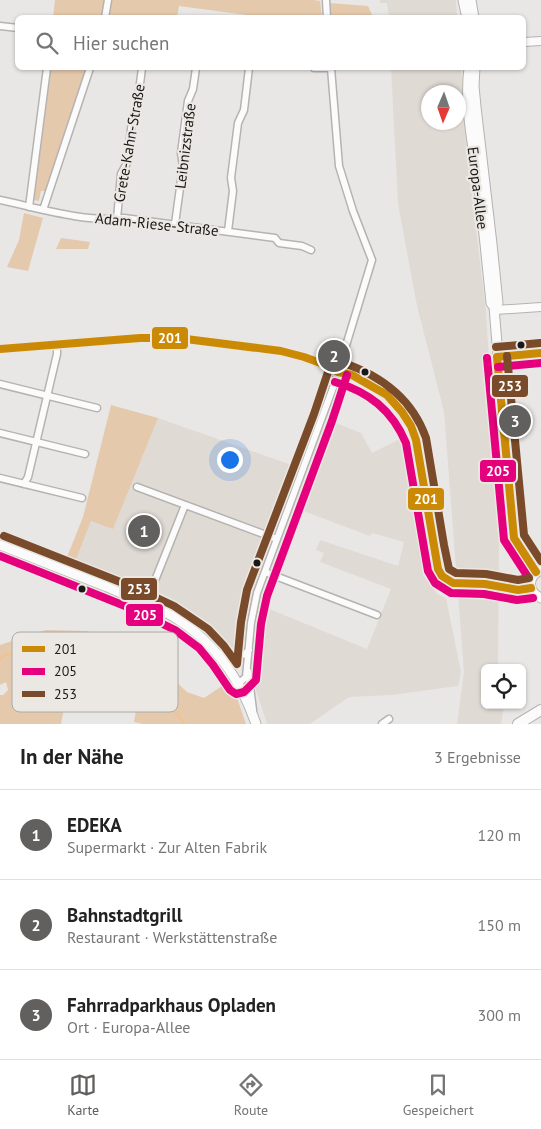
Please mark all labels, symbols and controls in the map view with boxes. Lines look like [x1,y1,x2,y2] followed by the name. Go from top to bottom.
[15,15,526,70] search box
[33,29,61,57] icon: search
[73,31,169,55] text: Hier suchen
[109,82,149,204] street label: Grete-Kahn-Straße
[421,85,466,130] north arrow
[170,102,200,190] street label: Leibnizstraße
[464,146,492,230] street label: Europa-Allee
[94,208,220,240] street label: Adam-Riese-Straße
[151,326,189,350] line badge: 201
[158,329,182,347] text: 201
[318,337,350,375] pin: 2
[516,340,526,350] unlabelled marker
[360,367,370,377] unlabelled marker
[491,374,529,398] line badge: 253
[498,377,522,395] text: 253
[499,402,531,440] pin: 3
[217,447,243,473] your location
[479,459,517,483] line badge: 205
[486,462,510,480] text: 205
[407,487,445,511] line badge: 201
[414,490,438,508] text: 201
[128,512,160,550] pin: 1
[252,558,262,568] unlabelled marker
[120,577,158,601] line badge: 253
[127,580,151,598] text: 253
[77,584,87,594] unlabelled marker
[125,603,164,627] line badge: 205
[133,606,157,624] text: 205
[12,632,178,712] legend
[54,640,77,658] text: 201
[54,662,77,680] text: 205
[481,664,526,709] map controls
[481,664,526,709] button: locate
[54,685,77,703] text: 253
[20,743,124,770] text: In der Nähe
[434,747,521,767] text: 3 Ergebnisse
[67,813,122,837] text: EDEKA
[31,825,41,845] text: 1
[478,825,521,845] text: 120 m
[67,837,267,857] text: Supermarkt · Zur Alten Fabrik
[67,903,182,927] text: Bahnstadtgrill
[31,915,41,935] text: 2
[478,915,521,935] text: 150 m
[67,927,277,947] text: Restaurant · Werkstättenstraße
[67,993,276,1017] text: Fahrradparkhaus Opladen
[31,1005,41,1025] text: 3
[478,1005,521,1025] text: 300 m
[67,1017,190,1037] text: Ort · Europa-Allee
[67,1071,99,1119] tab: Karte
[234,1071,268,1119] tab: Route
[403,1071,474,1119] tab: Gespeichert

